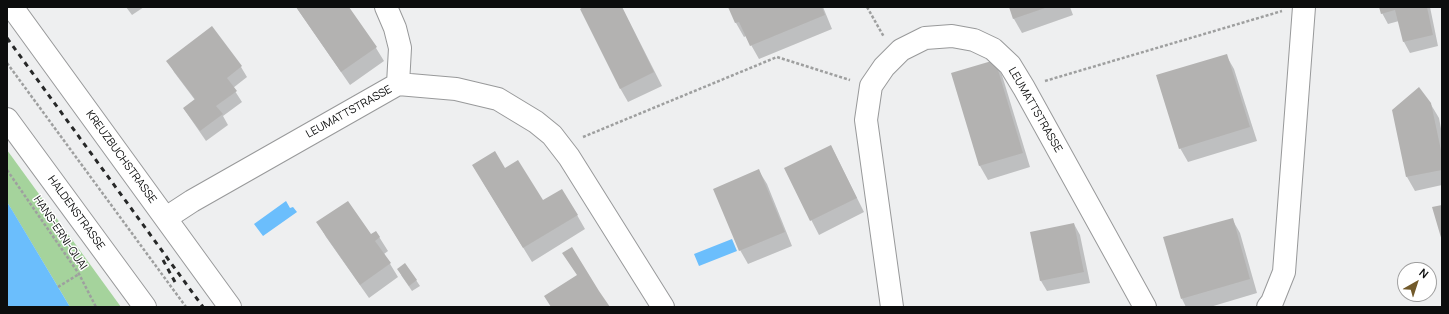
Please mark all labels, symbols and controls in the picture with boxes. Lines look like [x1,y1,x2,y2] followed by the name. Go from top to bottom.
[1005,65,1065,155] street label: LEUMATTSTRASSE
[304,83,394,141] street label: LEUMATTSTRASSE
[83,108,159,206] street label: KREUZBUCHSTRASSE
[45,173,107,253] street label: HALDENSTRASSE
[30,194,90,272] street label: HANS-ERNI-QUAI
[1397,262,1437,302] north arrow
[1416,265,1432,281] text: N

